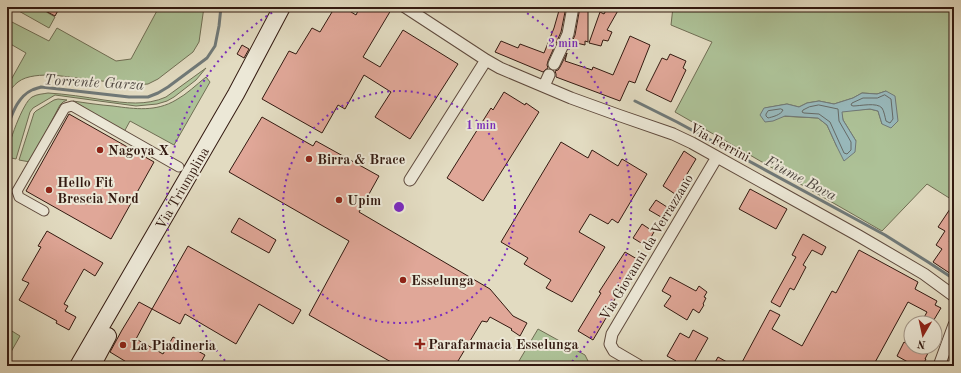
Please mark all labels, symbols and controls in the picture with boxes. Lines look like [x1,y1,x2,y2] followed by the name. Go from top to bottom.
[548,38,578,50] text: 2 min
[43,73,144,94] water label: Torrente Garza
[466,120,496,132] text: 1 min
[687,121,752,165] street label: Via Ferrini
[108,144,169,158] place label: Nagoya X
[95,145,105,155] marker: Nagoya X
[154,145,212,232] street label: Via Triumplina
[317,153,405,167] place label: Birra & Brace
[304,154,314,164] marker: Birra & Brace
[761,154,838,204] water label: Fiume Bova
[598,172,696,323] street label: Via Giovanni da Verrazzano
[57,176,139,206] place label: Hello Fit Brescia Nord
[44,185,54,195] marker: Hello Fit Brescia Nord
[347,194,381,208] place label: Upim
[334,195,344,205] marker: Upim
[392,200,406,214] centre of rings
[411,274,474,288] place label: Esselunga
[398,275,408,285] marker: Esselunga
[903,315,943,355] north arrow
[916,337,927,349] text: N
[428,338,579,352] place label: Parafarmacia Esselunga
[131,339,216,353] place label: La Piadineria
[415,339,425,349] marker: Parafarmacia Esselunga
[118,340,128,350] marker: La Piadineria

